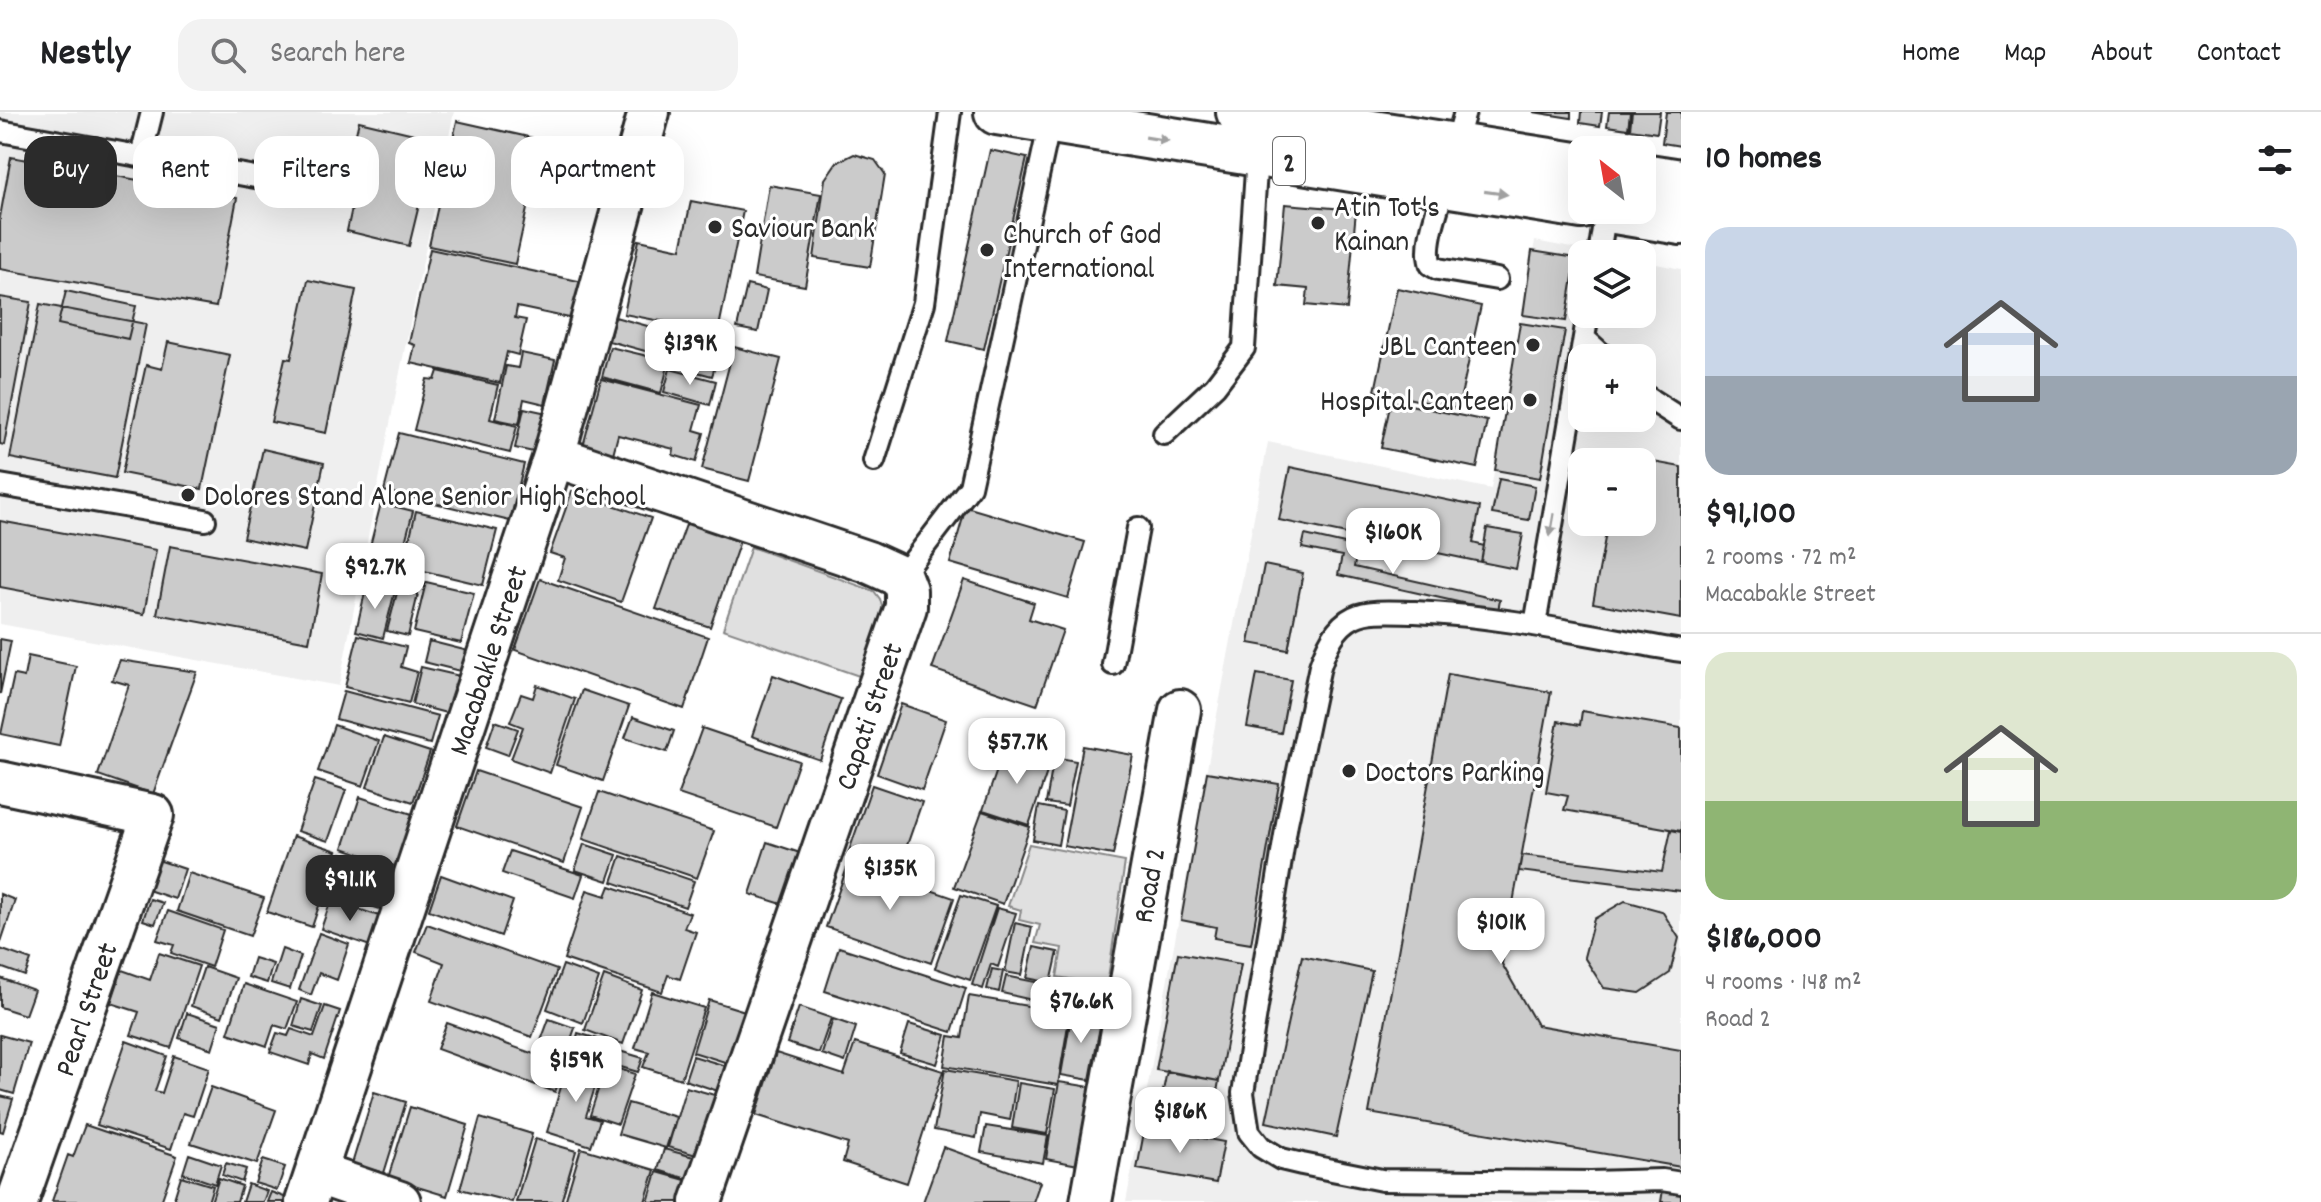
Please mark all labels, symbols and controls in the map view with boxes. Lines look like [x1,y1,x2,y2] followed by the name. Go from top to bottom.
[178,19,738,91] search box
[40,28,130,83] text: Nestly
[206,33,250,77] icon: search
[270,34,406,77] text: Search here
[1902,35,1960,75] text: Home
[2004,35,2046,75] text: Map
[2090,35,2153,75] text: About
[2197,35,2281,75] text: Contact
[1144,134,1169,146] one-way arrow
[24,136,117,208] chip: Buy
[133,136,238,208] chip: Rent
[254,136,379,208] chip: Filters
[395,136,495,208] chip: New
[511,136,684,208] chip: Apartment
[1568,136,1656,224] north arrow
[1568,136,1656,536] map controls
[1705,136,1822,185] text: 10 homes
[1273,137,1305,185] road number: 2
[2253,138,2297,182] icon: filters
[1484,187,1509,200] one-way arrow
[1334,189,1440,266] place label: Atin Tot's Kainan
[731,210,875,253] place label: Saviour Bank
[1309,214,1327,232] marker: Atin Tot's Kainan
[1003,216,1162,293] place label: Church of God International
[706,218,724,236] marker: Saviour Bank
[1568,240,1656,328] button: layers
[978,241,996,259] marker: Church of God International
[1929,279,2073,423] icon: home
[634,319,746,387] pin: $139K
[663,326,717,363] text: $139K
[1379,328,1517,371] place label: JBL Canteen
[1524,336,1542,354] marker: JBL Canteen
[1568,344,1656,432] button: +
[1320,383,1514,426] place label: Hospital Canteen
[1521,391,1539,409] marker: Hospital Canteen
[1568,448,1656,536] button: −
[204,478,646,521] place label: Dolores Stand Alone Senior High School
[179,486,197,504] marker: Dolores Stand Alone Senior High School
[1705,491,1796,540] text: $91,100
[1337,508,1449,576] pin: $160K
[1546,513,1558,538] one-way arrow
[1364,515,1422,552] text: $160K
[1705,540,1856,577] text: 2 rooms · 72 m²
[310,543,440,611] pin: $92.7K
[344,550,406,587] text: $92.7K
[440,561,542,762] street label: Macabakle Street
[1705,577,1876,614] text: Macabakle Street
[827,638,918,797] street label: Capati Street
[1929,704,2073,848] icon: home
[952,718,1082,786] pin: $57.7K
[986,725,1048,762] text: $57.7K
[1365,754,1545,797] place label: Doctors Parking
[1340,762,1358,780] marker: Doctors Parking
[834,844,946,912] pin: $135K
[1125,845,1180,927] street label: Road 2
[863,851,917,888] text: $135K
[285,855,415,923] pin: $91.1K
[324,862,376,899] text: $91.1K
[1445,898,1557,966] pin: $101K
[1476,905,1526,942] text: $101K
[1705,916,1822,965] text: $186,000
[46,938,132,1083] street label: Pearl Street
[1705,965,1861,1002] text: 4 rooms · 148 m²
[1016,977,1146,1045] pin: $76.6K
[1049,984,1113,1021] text: $76.6K
[1705,1002,1771,1039] text: Road 2
[520,1036,632,1104] pin: $159K
[549,1043,603,1080] text: $159K
[1124,1087,1236,1155] pin: $186K
[1153,1094,1207,1131] text: $186K

